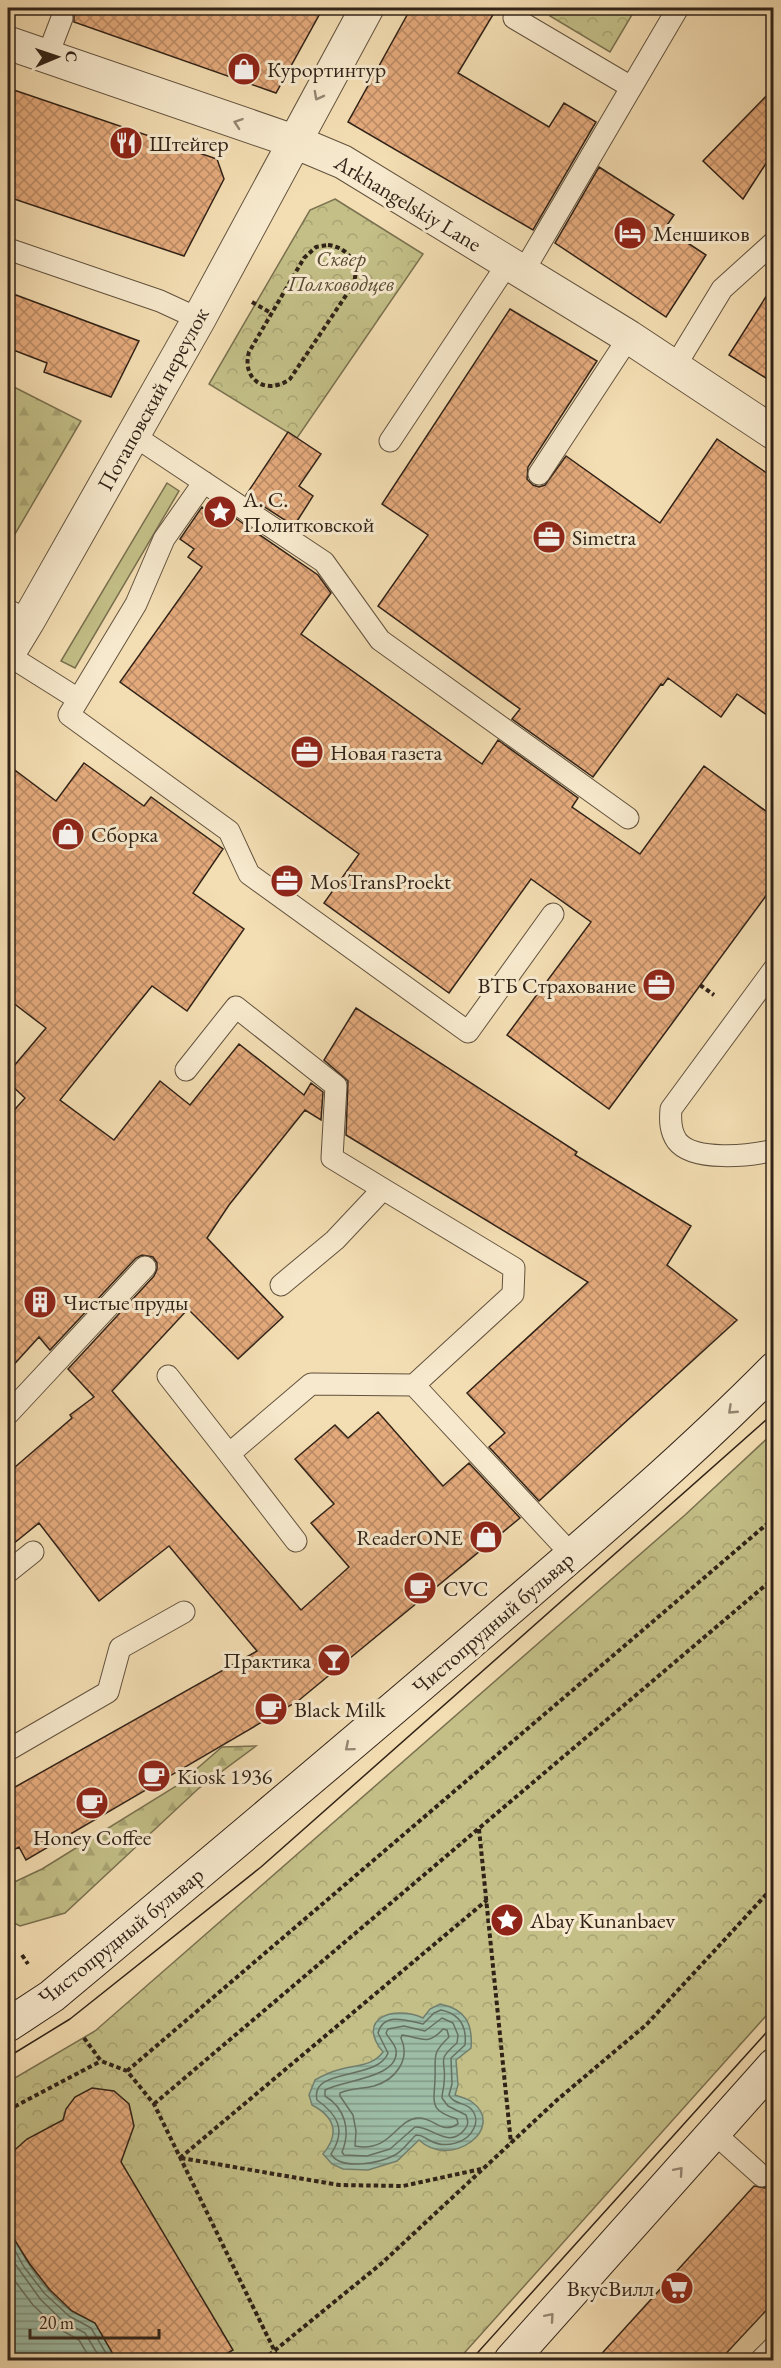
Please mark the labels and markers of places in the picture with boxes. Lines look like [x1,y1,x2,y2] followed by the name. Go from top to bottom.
[226,51,262,87] shop icon: Курортинтур
[267,55,386,84] place label: Курортинтур
[108,125,144,161] restaurant icon: Штейгер
[149,129,229,158] place label: Штейгер
[612,215,648,251] hotel icon: Меншиков
[653,219,750,248] place label: Меншиков
[242,485,375,539] place label: А. С. Политковской
[202,494,238,530] place icon: А. С. Политковской
[531,519,567,555] office icon: Simetra
[572,523,637,552] place label: Simetra
[289,734,325,770] office icon: Новая газета
[330,738,442,767] place label: Новая газета
[50,816,86,852] shop icon: Сборка
[91,820,159,849] place label: Сборка
[269,863,305,899] office icon: MosTransProekt
[310,867,451,896] place label: MosTransProekt
[641,967,677,1003] office icon: ВТБ Страхование
[478,971,636,1000] place label: ВТБ Страхование
[22,1284,58,1320] building icon: Чистые пруды
[63,1288,188,1317] place label: Чистые пруды
[468,1519,504,1555] shop icon: ReaderONE
[356,1523,463,1552] place label: ReaderONE
[402,1570,438,1606] cafe icon: CVC
[443,1574,488,1603] place label: CVC
[316,1642,352,1678] bar icon: Практика
[223,1646,311,1675] place label: Практика
[253,1691,289,1727] cafe icon: Black Milk
[294,1695,386,1724] place label: Black Milk
[136,1758,172,1794] cafe icon: Kiosk 1936
[177,1762,273,1791] place label: Kiosk 1936
[74,1785,110,1821] cafe icon: Honey Coffee
[33,1823,152,1852] place label: Honey Coffee
[489,1902,525,1938] place icon: Abay Kunanbaev
[529,1906,676,1935] place label: Abay Kunanbaev
[659,2270,695,2306] supermarket icon: ВкусВилл
[567,2274,654,2303] place label: ВкусВилл

